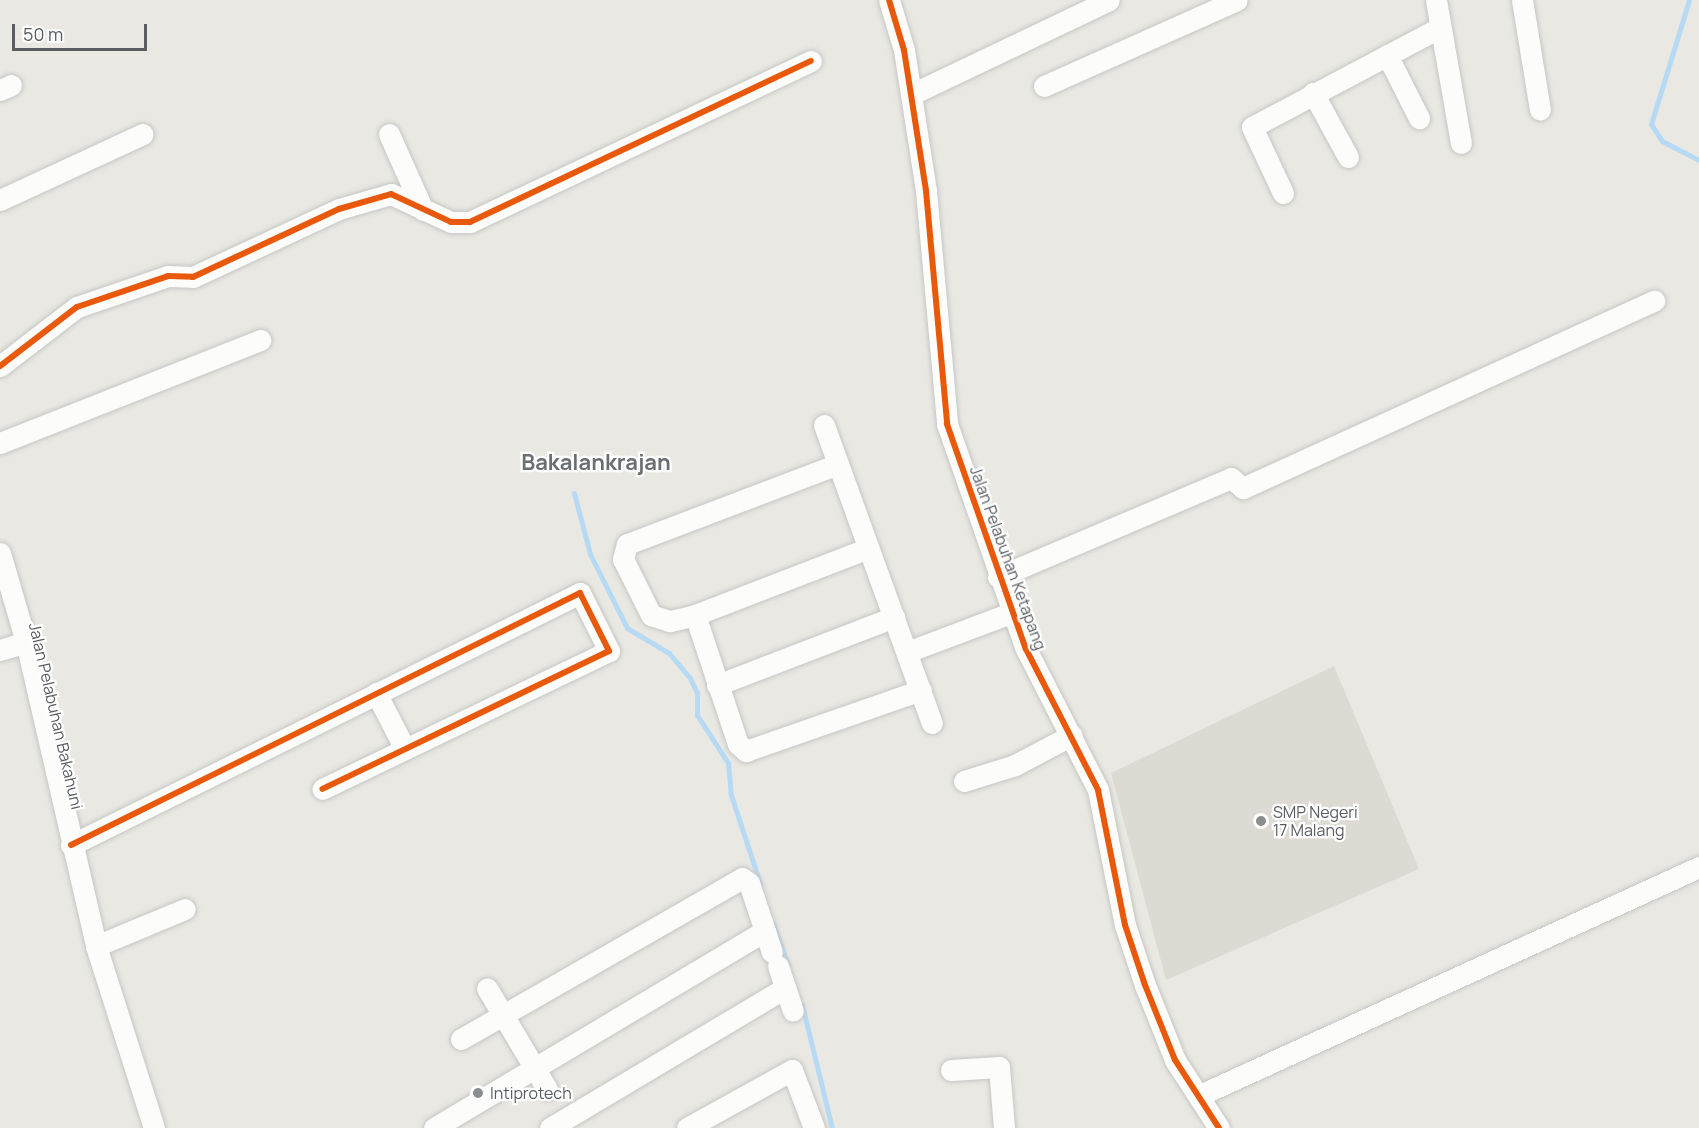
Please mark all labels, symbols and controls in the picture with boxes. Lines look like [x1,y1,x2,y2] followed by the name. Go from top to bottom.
[15,12,150,50] scale bar
[23,22,63,46] text: 50 m
[521,450,671,476] district label: Bakalankrajan
[966,464,1050,652] street label: Jalan Pelabuhan Ketapang
[25,621,87,811] street label: Jalan Pelabuhan Bakahuni
[1273,802,1358,840] place label: SMP Negeri 17 Malang
[1254,814,1268,828] marker: SMP Negeri 17 Malang
[490,1083,572,1103] place label: Intiprotech
[471,1086,485,1100] marker: Intiprotech

